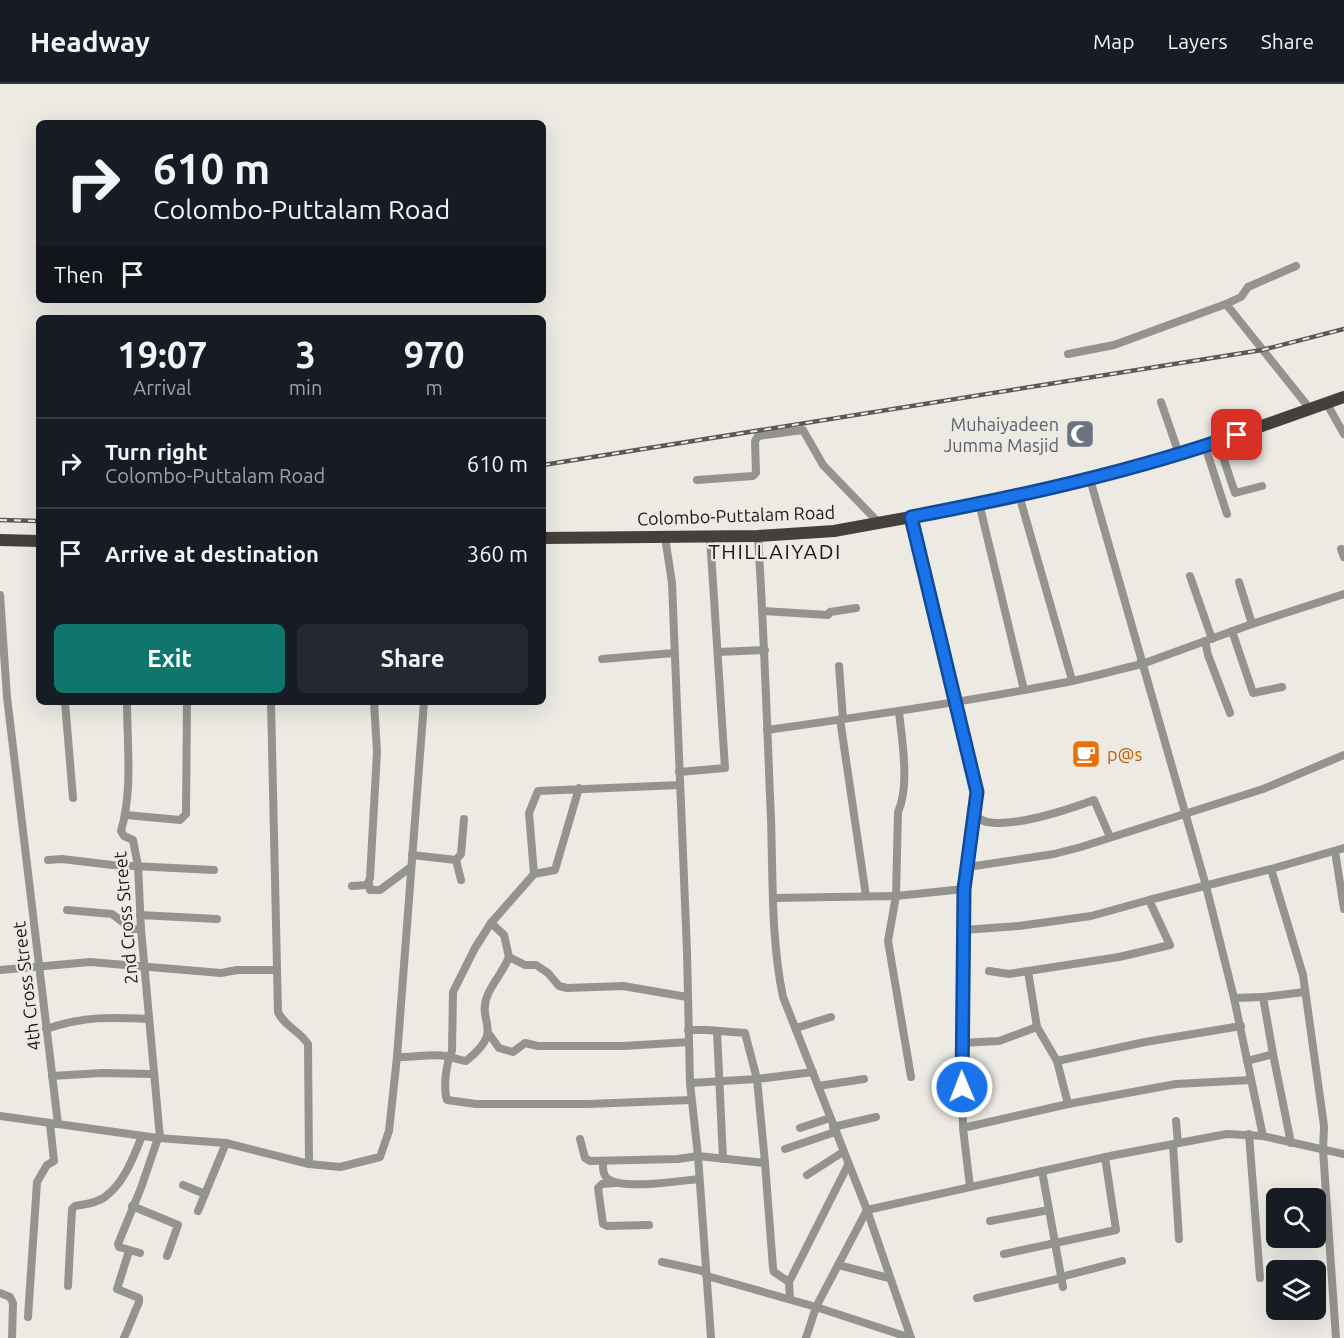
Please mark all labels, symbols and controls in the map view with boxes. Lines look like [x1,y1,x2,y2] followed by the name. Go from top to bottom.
[30,26,150,57] text: Headway
[1093,29,1134,53] text: Map
[1167,29,1228,53] text: Layers
[1261,29,1314,53] text: Share
[54,144,132,222] icon: right
[153,145,270,192] text: 610 m
[153,194,450,224] text: Colombo-Puttalam Road
[116,258,149,291] icon: arrive
[54,262,104,287] text: Then
[117,334,207,375] text: 19:07
[295,334,316,375] text: 3
[404,334,465,375] text: 970
[133,376,192,399] text: Arrival
[289,376,322,399] text: min
[426,376,443,399] text: m
[1211,409,1262,460] pin
[943,414,1059,455] place label: Muhaiyadeen Jumma Masjid
[1064,418,1096,450] mosque icon: Muhaiyadeen Jumma Masjid
[1220,418,1253,451] icon: arrive
[105,439,207,464] text: Turn right
[54,447,87,480] icon: right
[467,451,528,476] text: 610 m
[105,464,325,487] text: Colombo-Puttalam Road
[637,502,835,528] street label: Colombo-Puttalam Road
[54,537,87,570] icon: arrive
[708,539,842,563] district label: THILLAIYADI
[105,541,319,566] text: Arrive at destination
[467,541,528,566] text: 360 m
[54,624,285,693] button: Exit
[297,624,528,693] button: Share
[1070,738,1102,770] cafe icon: p@s
[1107,744,1143,764] place label: p@s
[109,851,141,985] street label: 2nd Cross Street
[8,920,44,1052] street label: 4th Cross Street
[930,1055,994,1119] position arrow
[1266,1188,1326,1320] map controls
[1266,1188,1326,1248] button: search
[1266,1260,1326,1320] button: layers

